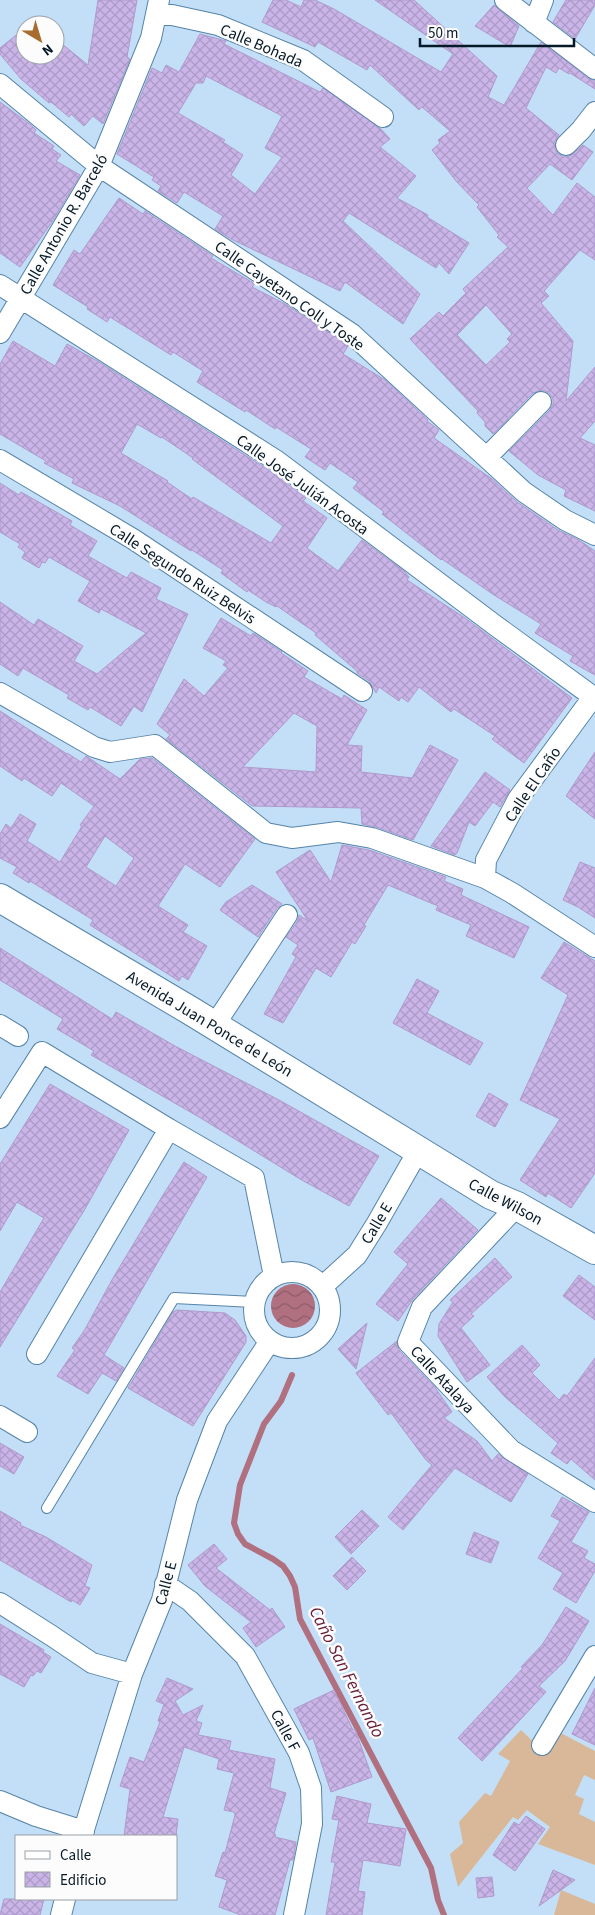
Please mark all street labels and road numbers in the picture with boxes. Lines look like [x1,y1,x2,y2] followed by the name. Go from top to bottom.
[217,19,307,73] street label: Calle Bohada
[15,150,113,299] street label: Calle Antonio R. Barceló
[210,236,369,356] street label: Calle Cayetano Coll y Toste
[232,429,373,540] street label: Calle José Julián Acosta
[105,518,260,630] street label: Calle Segundo Ruiz Belvis
[499,742,566,827] street label: Calle El Caño
[122,965,297,1082] street label: Avenida Juan Ponce de León
[465,1173,547,1231] street label: Calle Wilson
[356,1199,398,1248] street label: Calle E
[405,1341,479,1418] street label: Calle Atalaya
[150,1559,182,1608] street label: Calle E
[265,1706,305,1755] street label: Calle F

